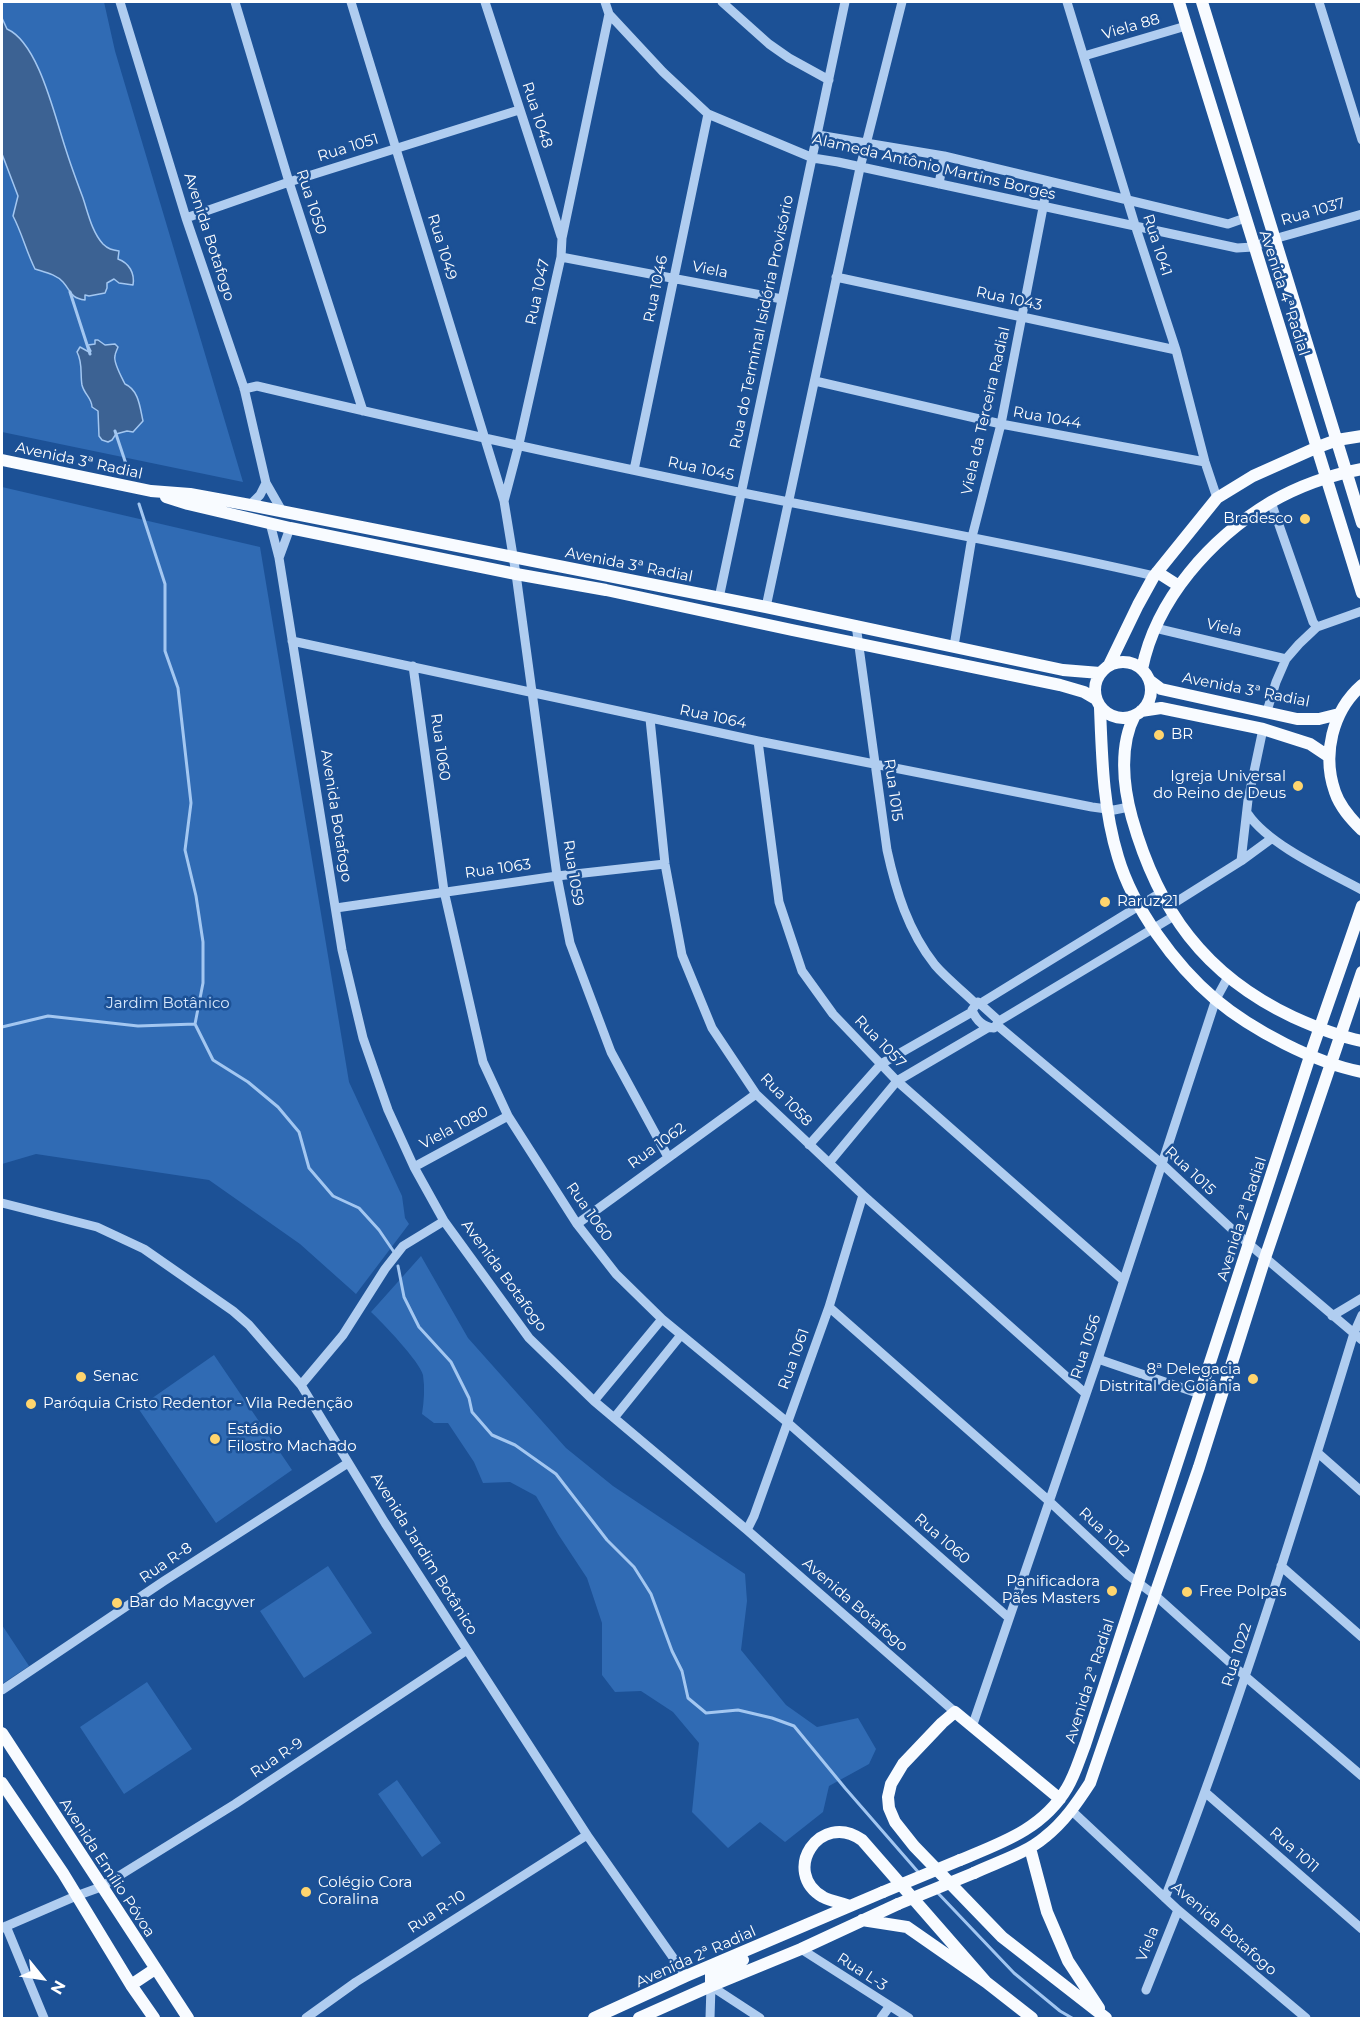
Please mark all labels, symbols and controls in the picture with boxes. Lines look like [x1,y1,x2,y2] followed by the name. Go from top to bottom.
[1100,10,1162,44] street label: Viela 88
[518,80,556,150] street label: Rua 1048
[315,130,381,166] street label: Rua 1051
[811,130,1057,204] street label: Alameda Antônio Martins Borges
[292,167,330,237] street label: Rua 1050
[180,171,238,303] street label: Avenida Botafogo
[726,194,798,450] street label: Rua do Terminal Isidória Provisório
[1279,194,1347,230] street label: Rua 1037
[423,212,461,282] street label: Rua 1049
[1139,212,1175,278] street label: Rua 1041
[1255,228,1313,358] street label: Avenida 4ª Radial
[640,254,672,324] street label: Rua 1046
[522,257,554,327] street label: Rua 1047
[691,258,729,282] street label: Viela
[974,283,1044,315] street label: Rua 1043
[958,325,1014,497] street label: Viela da Terceira Radial
[1012,403,1082,433] street label: Rua 1044
[14,439,144,483] street label: Avenida 3ª Radial
[666,453,736,485] street label: Rua 1045
[1223,510,1293,528] place label: Bradesco
[1298,512,1312,526] marker: Bradesco
[564,544,694,586] street label: Avenida 3ª Radial
[1204,615,1244,641] street label: Viela
[1181,669,1311,711] street label: Avenida 3ª Radial
[678,701,748,733] street label: Rua 1064
[426,712,454,782] street label: Rua 1060
[1171,726,1193,744] place label: BR
[1152,728,1166,742] marker: BR
[317,748,355,884] street label: Avenida Botafogo
[880,758,906,822] street label: Rua 1015
[1153,768,1286,803] place label: Igreja Universal do Reino de Deus
[1291,779,1305,793] marker: Igreja Universal do Reino de Deus
[559,839,587,907] street label: Rua 1059
[464,855,532,883] street label: Rua 1063
[1117,893,1178,911] place label: Raruz 21
[1098,895,1112,909] marker: Raruz 21
[106,995,230,1013] park label: Jardim Botânico
[851,1012,909,1072] street label: Rua 1057
[756,1070,816,1130] street label: Rua 1058
[417,1102,491,1154] street label: Viela 1080
[625,1119,689,1173] street label: Rua 1062
[1161,1143,1219,1199] street label: Rua 1015
[1213,1155,1271,1283] street label: Avenida 2ª Radial
[562,1179,616,1245] street label: Rua 1060
[457,1217,551,1335] street label: Avenida Botafogo
[1067,1313,1105,1381] street label: Rua 1056
[775,1326,813,1392] street label: Rua 1061
[1099,1361,1241,1396] place label: 8ª Delegacia Distrital de Goiânia
[93,1368,139,1386] place label: Senac
[74,1370,88,1384] marker: Senac
[1246,1372,1260,1386] marker: 8ª Delegacia Distrital de Goiânia
[43,1395,353,1413] place label: Paróquia Cristo Redentor - Vila Redenção
[24,1397,38,1411] marker: Paróquia Cristo Redentor - Vila Redenção
[227,1421,357,1456] place label: Estádio Filostro Machado
[208,1432,222,1446] marker: Estádio Filostro Machado
[367,1470,481,1638] street label: Avenida Jardim Botânico
[1075,1504,1133,1560] street label: Rua 1012
[910,1510,974,1568] street label: Rua 1060
[136,1539,196,1587] street label: Rua R-8
[799,1554,911,1656] street label: Avenida Botafogo
[1002,1573,1100,1608] place label: Panificadora Pães Masters
[1199,1583,1287,1601] place label: Free Polpas
[1105,1584,1119,1598] marker: Panificadora Pães Masters
[1180,1585,1194,1599] marker: Free Polpas
[129,1594,255,1612] place label: Bar do Macgyver
[110,1596,124,1610] marker: Bar do Macgyver
[1061,1617,1119,1745] street label: Avenida 2ª Radial
[1218,1621,1256,1689] street label: Rua 1022
[247,1734,307,1782] street label: Rua R-9
[55,1795,159,1941] street label: Avenida Emílio Póvoa
[1265,1824,1323,1876] street label: Rua 1011
[318,1874,412,1909] place label: Colégio Cora Coralina
[1168,1878,1280,1980] street label: Avenida Botafogo
[299,1885,313,1899] marker: Colégio Cora Coralina
[405,1887,469,1937] street label: Rua R-10
[633,1922,759,1992] street label: Avenida 2ª Radial
[1133,1924,1163,1964] street label: Viela
[12,1948,72,2008] north arrow
[834,1949,890,1995] street label: Rua L-3
[47,1977,69,1998] text: N

